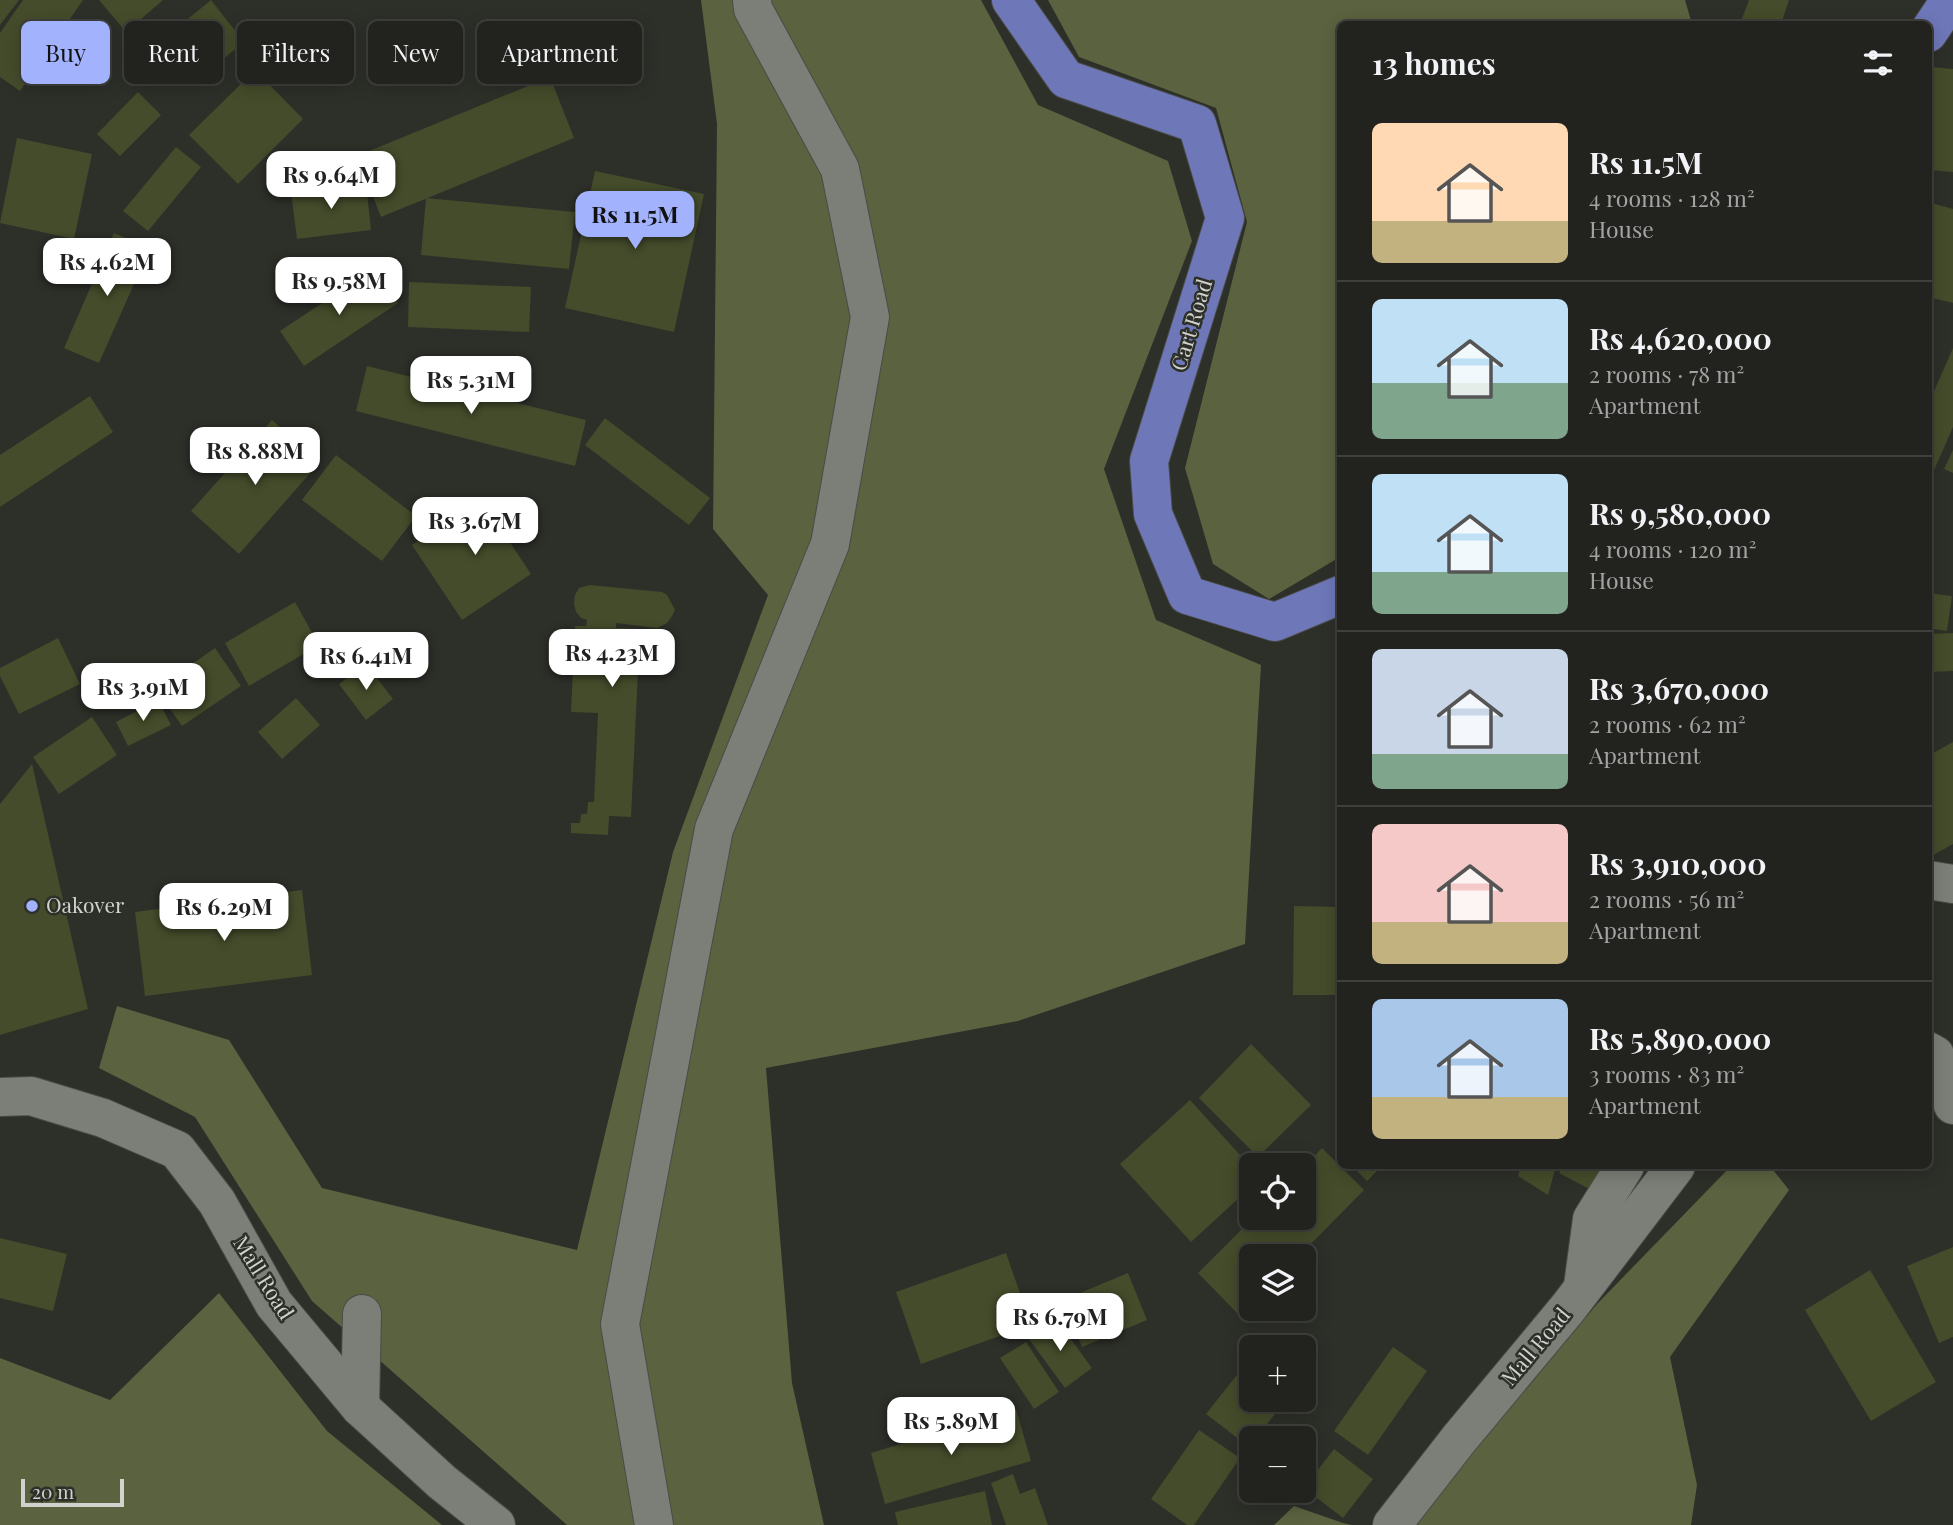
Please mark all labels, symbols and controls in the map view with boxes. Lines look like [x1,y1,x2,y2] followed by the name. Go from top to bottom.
[21,21,110,84] chip: Buy
[124,21,223,84] chip: Rent
[237,21,354,84] chip: Filters
[368,21,463,84] chip: New
[477,21,642,84] chip: Apartment
[1372,43,1496,83] text: 13 homes
[1859,44,1897,82] icon: filters
[1589,142,1703,182] text: Rs 11.5M
[1428,151,1512,235] icon: home
[259,152,403,211] pin: Rs 9.64M
[282,158,380,189] text: Rs 9.64M
[1589,182,1755,213] text: 4 rooms · 128 m²
[563,191,707,251] pin: Rs 11.5M
[591,198,679,229] text: Rs 11.5M
[1589,213,1654,244] text: House
[35,238,179,298] pin: Rs 4.62M
[59,245,155,276] text: Rs 4.62M
[267,258,411,317] pin: Rs 9.58M
[291,264,387,295] text: Rs 9.58M
[1163,275,1217,374] street label: Cart Road
[1589,318,1772,358] text: Rs 4,620,000
[1428,327,1512,411] icon: home
[399,356,543,416] pin: Rs 5.31M
[1589,358,1744,389] text: 2 rooms · 78 m²
[426,363,516,394] text: Rs 5.31M
[1589,389,1701,420] text: Apartment
[183,428,327,487] pin: Rs 8.88M
[206,434,304,465] text: Rs 8.88M
[1589,493,1771,533] text: Rs 9,580,000
[403,498,547,557] pin: Rs 3.67M
[1428,502,1512,586] icon: home
[428,504,522,535] text: Rs 3.67M
[1589,533,1757,564] text: 4 rooms · 120 m²
[1589,564,1654,595] text: House
[540,630,684,689] pin: Rs 4.23M
[294,632,438,692] pin: Rs 6.41M
[565,636,659,667] text: Rs 4.23M
[319,639,413,670] text: Rs 6.41M
[71,664,215,723] pin: Rs 3.91M
[1589,668,1769,708] text: Rs 3,670,000
[97,670,189,701] text: Rs 3.91M
[1428,677,1512,761] icon: home
[1589,708,1746,739] text: 2 rooms · 62 m²
[1589,739,1701,770] text: Apartment
[1589,843,1767,883] text: Rs 3,910,000
[1428,852,1512,936] icon: home
[1589,883,1744,914] text: 2 rooms · 56 m²
[152,884,296,943] pin: Rs 6.29M
[46,890,125,918] place label: Oakover
[175,890,273,921] text: Rs 6.29M
[24,898,40,914] marker: Oakover
[1589,914,1701,945] text: Apartment
[1589,1018,1771,1058] text: Rs 5,890,000
[1428,1027,1512,1111] icon: home
[1589,1058,1744,1089] text: 3 rooms · 83 m²
[1589,1089,1701,1120] text: Apartment
[1239,1153,1316,1503] map controls
[1239,1153,1316,1230] button: locate
[228,1230,301,1324] street label: Mall Road
[1239,1244,1316,1321] button: layers
[988,1294,1132,1353] pin: Rs 6.79M
[1012,1300,1108,1331] text: Rs 6.79M
[1494,1301,1575,1391] street label: Mall Road
[1239,1335,1316,1412] button: +
[879,1398,1023,1457] pin: Rs 5.89M
[903,1404,999,1435] text: Rs 5.89M
[1239,1426,1316,1503] button: −
[21,1476,124,1508] scale bar
[32,1478,74,1504] text: 20 m

